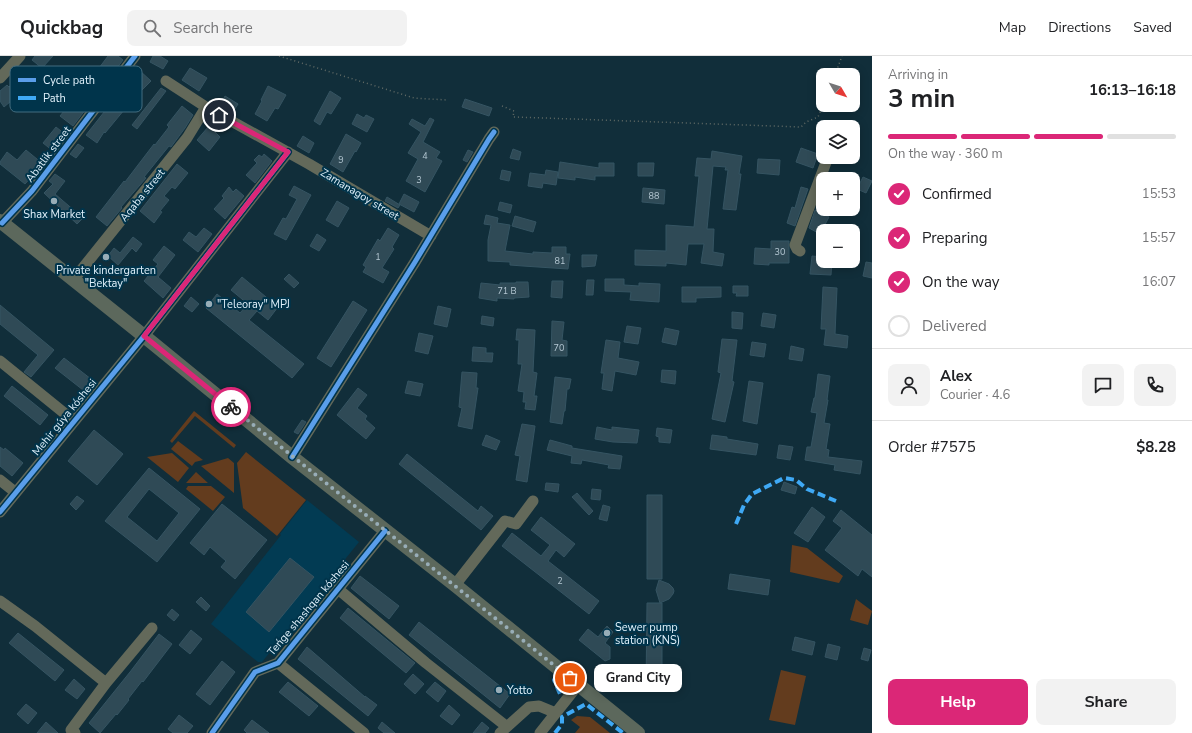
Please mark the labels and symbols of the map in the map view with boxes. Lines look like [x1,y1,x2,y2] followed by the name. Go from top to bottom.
[10,66,142,112] legend
[816,68,860,112] north arrow
[43,73,95,88] text: Cycle path
[43,91,66,106] text: Path
[202,98,236,132] pin
[22,123,75,185] street label: Abatlik street
[422,150,428,162] house number: 4
[338,154,344,166] house number: 9
[318,165,402,224] street label: Zamanagoy street
[116,166,168,225] street label: Aqaba street
[416,174,422,186] house number: 3
[649,190,659,202] house number: 88
[49,196,59,206] marker: Shax Market
[23,207,85,222] place label: Shax Market
[775,246,785,258] house number: 30
[375,251,381,263] house number: 1
[101,252,111,262] marker: Private kindergarten "Bektay"
[555,255,565,267] house number: 81
[56,263,156,291] place label: Private kindergarten "Bektay"
[497,285,517,297] house number: 71 В
[217,297,290,312] place label: "Teleoray" MPJ
[204,299,214,309] marker: "Teleoray" MPJ
[554,342,564,354] house number: 70
[29,376,100,459] street label: Mehir gúyа kóshesi
[211,387,251,427] courier
[264,558,353,659] street label: Teńge shashqan kóshesi
[557,575,563,587] house number: 2
[615,620,680,648] place label: Sewer pump station (KNS)
[602,628,612,638] marker: Sewer pump station (KNS)
[553,661,587,695] pin
[594,664,682,692] callout: Grand City
[506,683,532,698] place label: Yotto
[494,685,504,695] marker: Yotto

